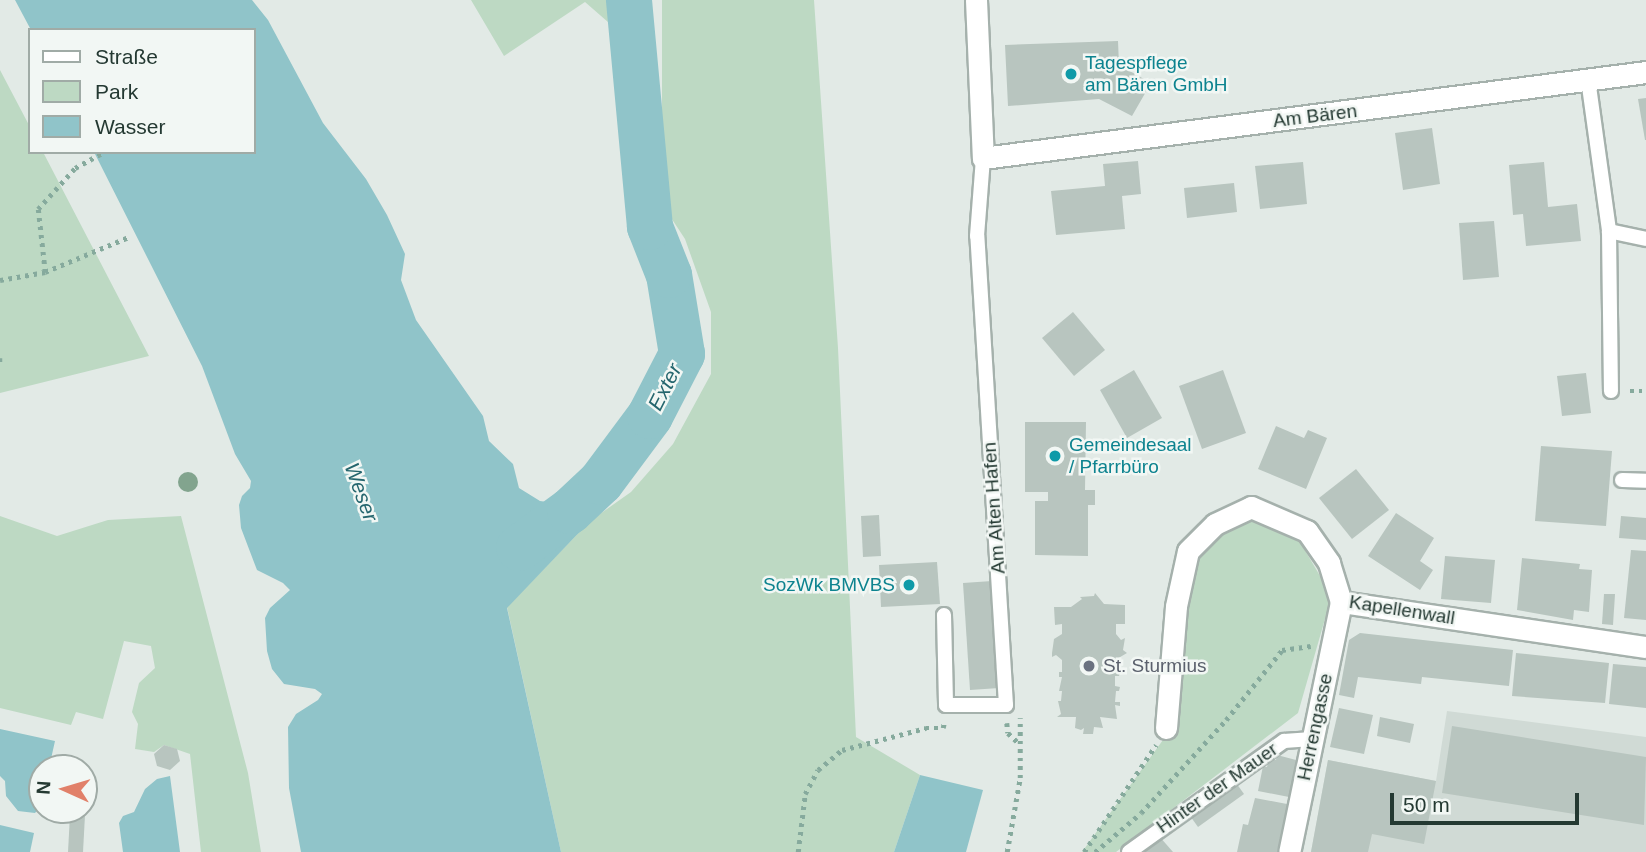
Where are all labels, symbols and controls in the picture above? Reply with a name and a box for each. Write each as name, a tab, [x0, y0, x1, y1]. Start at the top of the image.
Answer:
legend	[28, 28, 256, 154]
text: Straße	[95, 45, 158, 68]
place label: Tagespflege am Bären GmbH	[1085, 52, 1228, 96]
marker: Tagespflege am Bären GmbH	[1063, 66, 1079, 82]
text: Park	[95, 80, 138, 103]
street label: Am Bären	[1272, 100, 1358, 132]
text: Wasser	[95, 115, 165, 138]
water label: Exter	[643, 359, 687, 415]
place label: Gemeindesaal / Pfarrbüro	[1069, 434, 1192, 478]
street label: Am Alten Hafen	[978, 441, 1010, 575]
marker: Gemeindesaal / Pfarrbüro	[1047, 448, 1063, 464]
water label: Weser	[339, 459, 383, 525]
place label: SozWk BMVBS	[763, 574, 895, 596]
marker: SozWk BMVBS	[901, 577, 917, 593]
street label: Kapellenwall	[1348, 590, 1456, 630]
place label: St. Sturmius	[1103, 655, 1206, 677]
marker: St. Sturmius	[1081, 658, 1097, 674]
street label: Herrengasse	[1293, 671, 1337, 783]
street label: Hinter der Mauer	[1152, 738, 1282, 838]
north arrow	[28, 754, 98, 824]
scale bar	[1394, 778, 1583, 822]
text: N	[33, 780, 55, 795]
text: 50 m	[1403, 793, 1450, 816]

